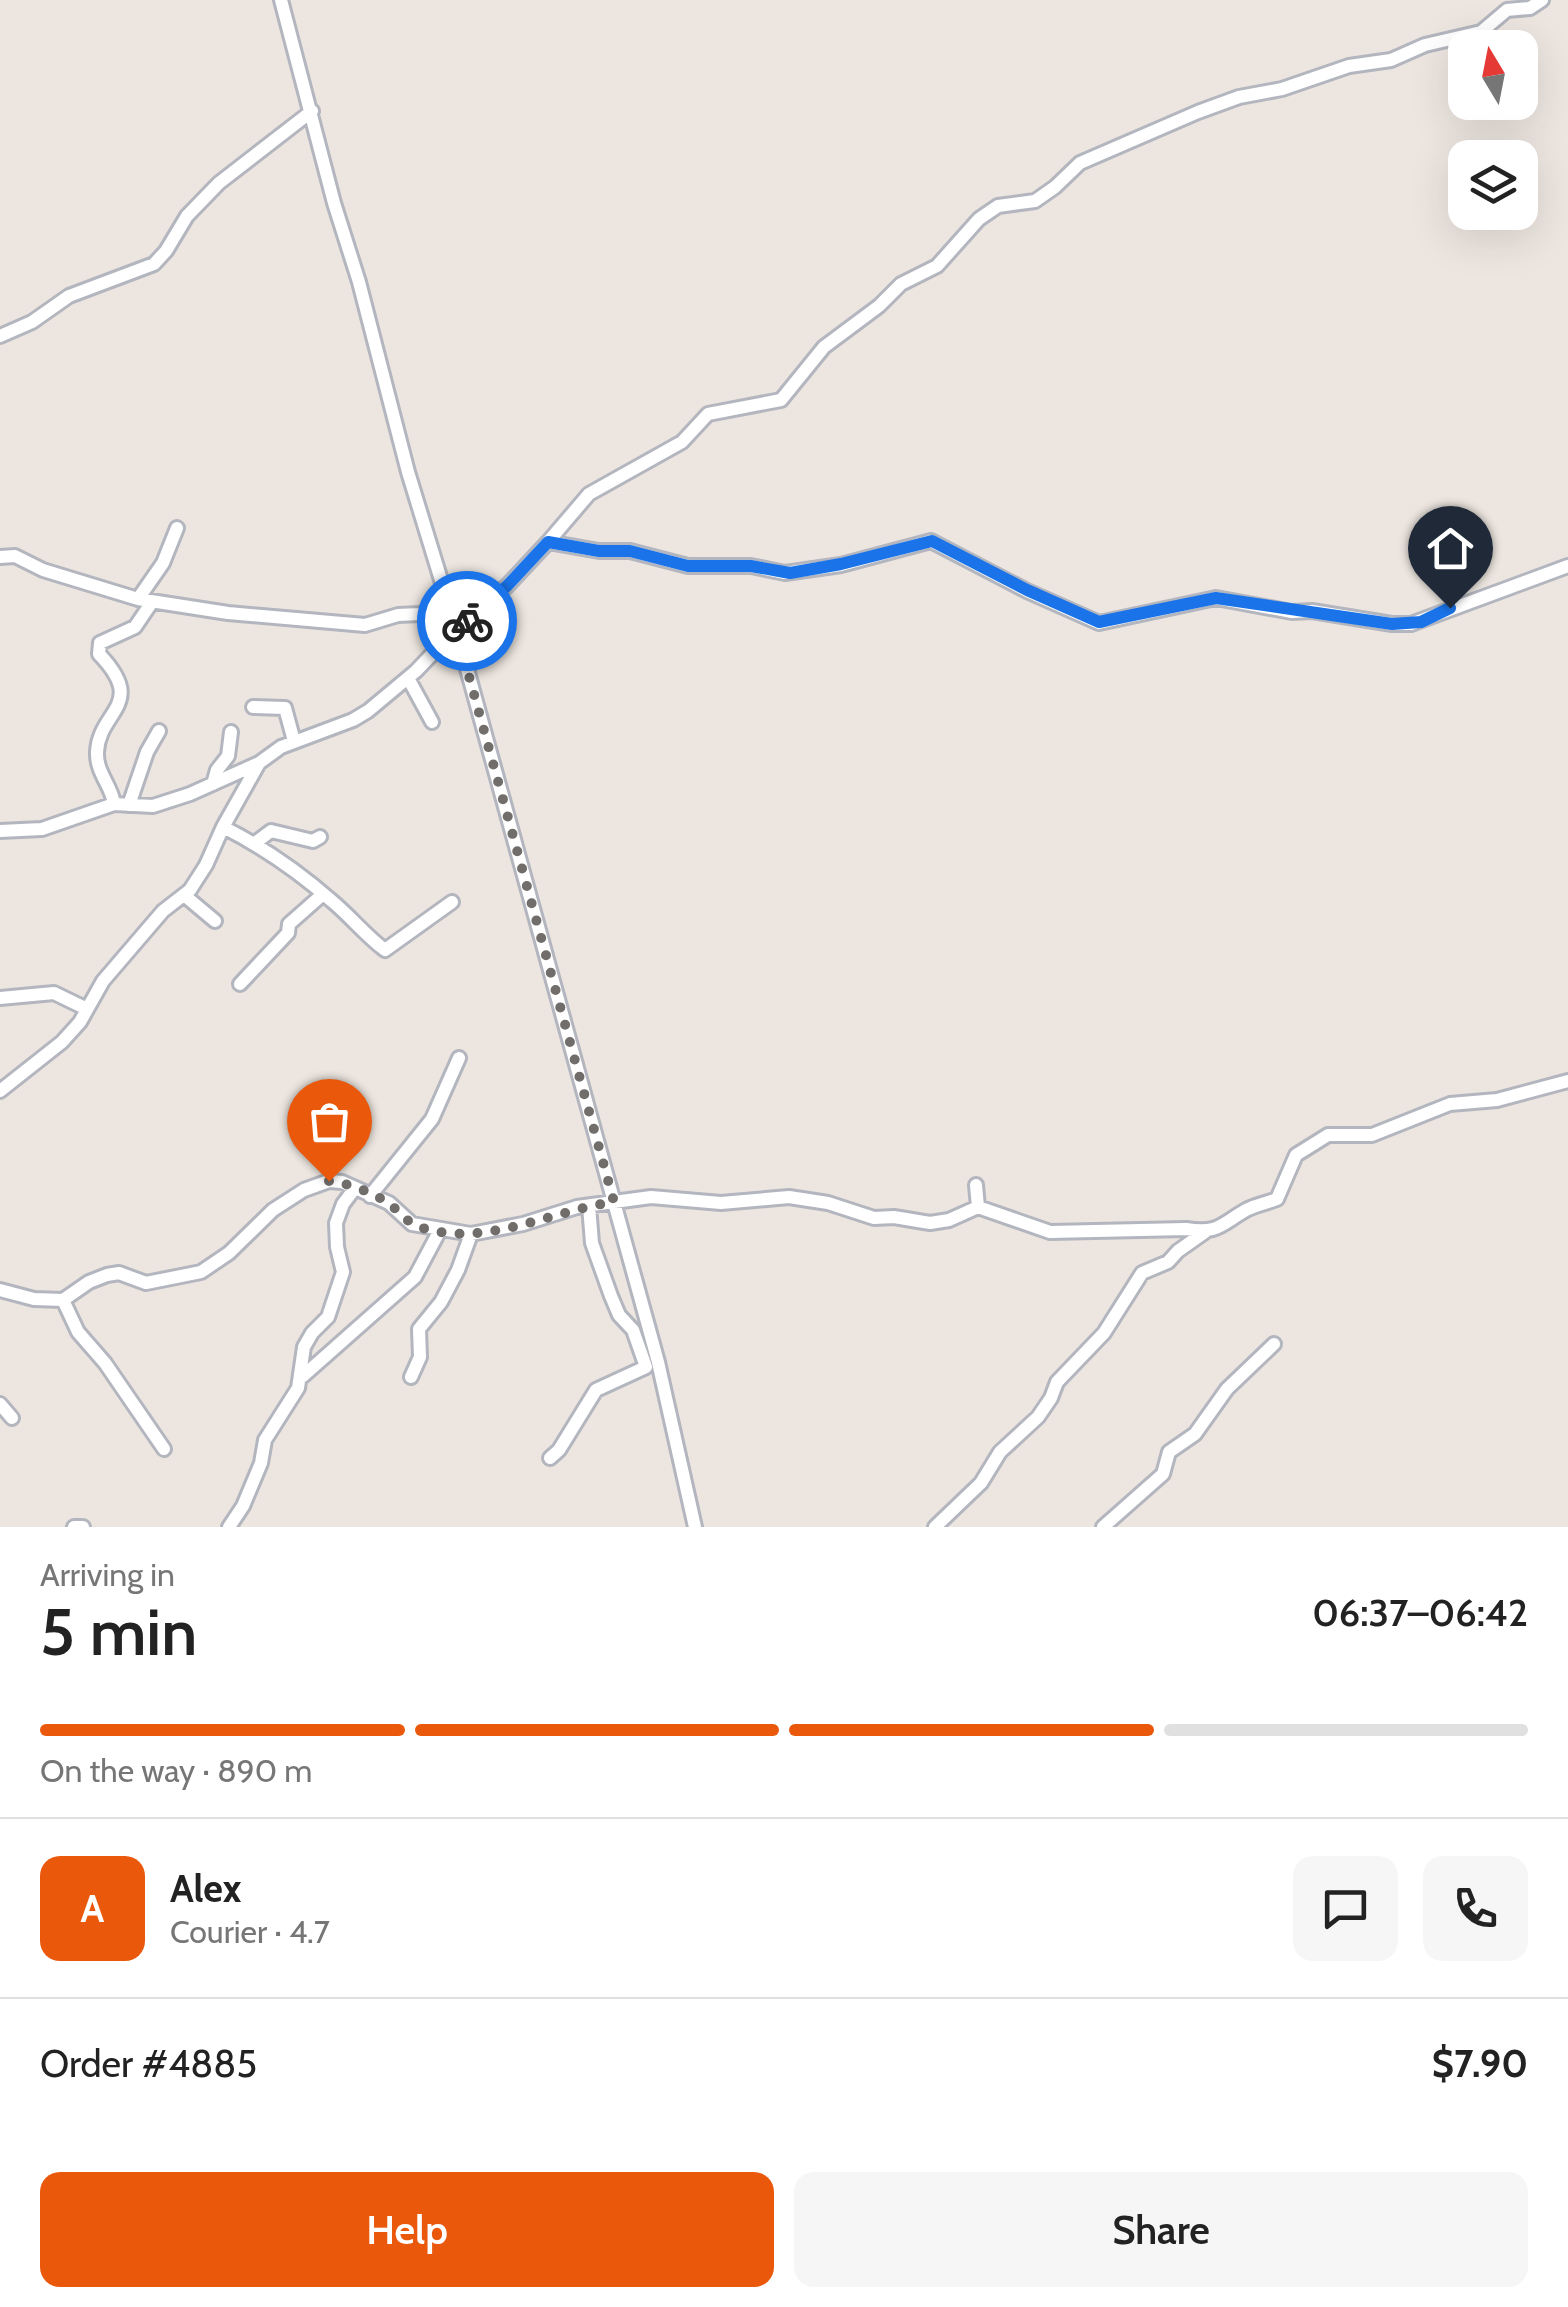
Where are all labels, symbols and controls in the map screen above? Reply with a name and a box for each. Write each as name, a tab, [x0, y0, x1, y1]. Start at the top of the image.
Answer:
north arrow	[1448, 30, 1538, 120]
map controls	[1448, 30, 1538, 230]
button: layers	[1448, 140, 1538, 230]
pin	[1408, 506, 1493, 609]
icon: home	[1423, 521, 1478, 576]
courier	[417, 571, 517, 671]
icon: bike	[440, 594, 495, 649]
pin	[287, 1079, 372, 1182]
icon: bag	[302, 1094, 357, 1149]
text: Arriving in	[40, 1555, 175, 1594]
text: 06:37–06:42	[1312, 1589, 1528, 1636]
text: 5 min	[40, 1592, 197, 1671]
text: On the way · 890 m	[40, 1751, 312, 1790]
button: chat	[1293, 1856, 1398, 1961]
button: phone	[1423, 1856, 1528, 1961]
text: Alex	[170, 1865, 241, 1912]
text: A	[81, 1885, 104, 1932]
text: Courier · 4.7	[170, 1912, 330, 1951]
text: Order #4885	[40, 2040, 257, 2087]
text: $7.90	[1432, 2040, 1528, 2087]
button: Help	[40, 2172, 774, 2287]
button: Share	[794, 2172, 1528, 2287]

